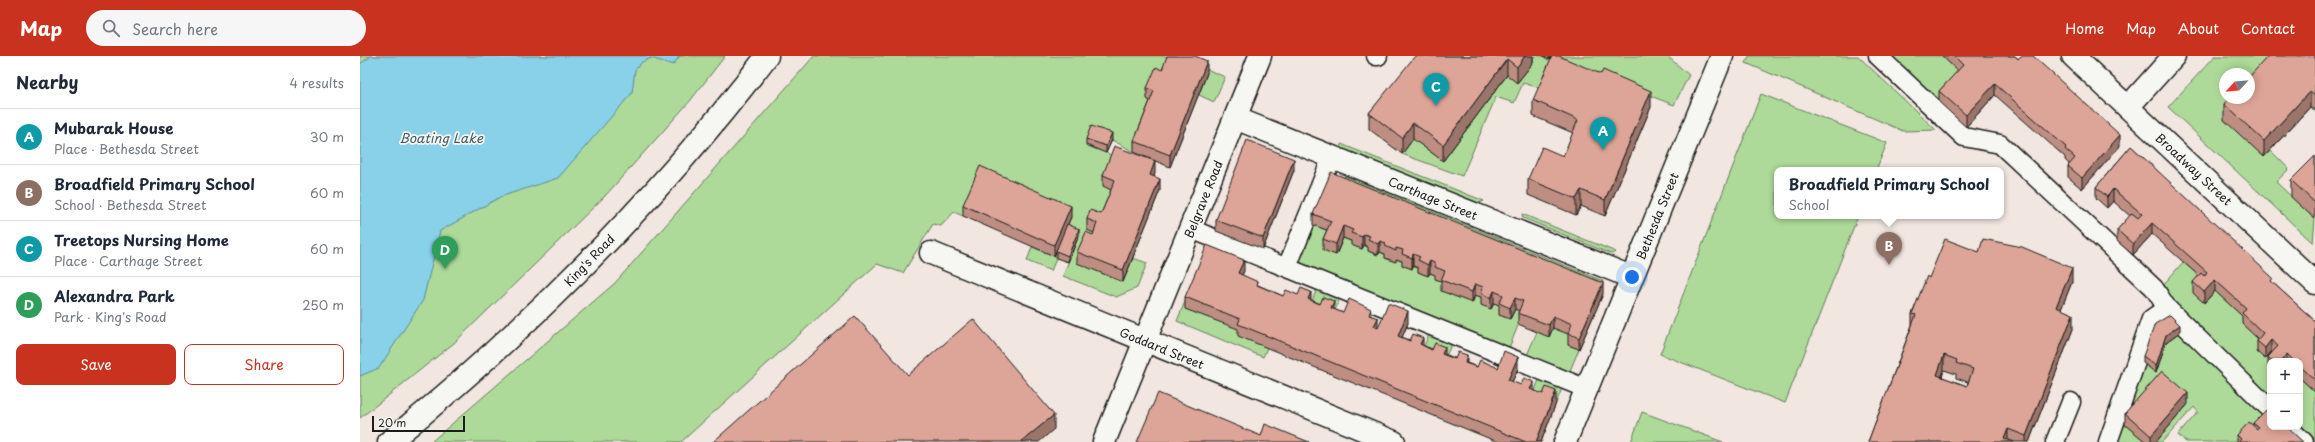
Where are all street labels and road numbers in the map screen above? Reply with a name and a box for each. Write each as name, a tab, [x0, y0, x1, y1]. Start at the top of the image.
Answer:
street label: Broadway Street	[2152, 129, 2236, 209]
street label: Belgrave Road	[1179, 158, 1227, 240]
street label: Bethesda Street	[1631, 170, 1683, 262]
street label: Carthage Street	[1386, 172, 1480, 224]
street label: King's Road	[560, 230, 618, 290]
street label: Goddard Street	[1117, 323, 1207, 373]

